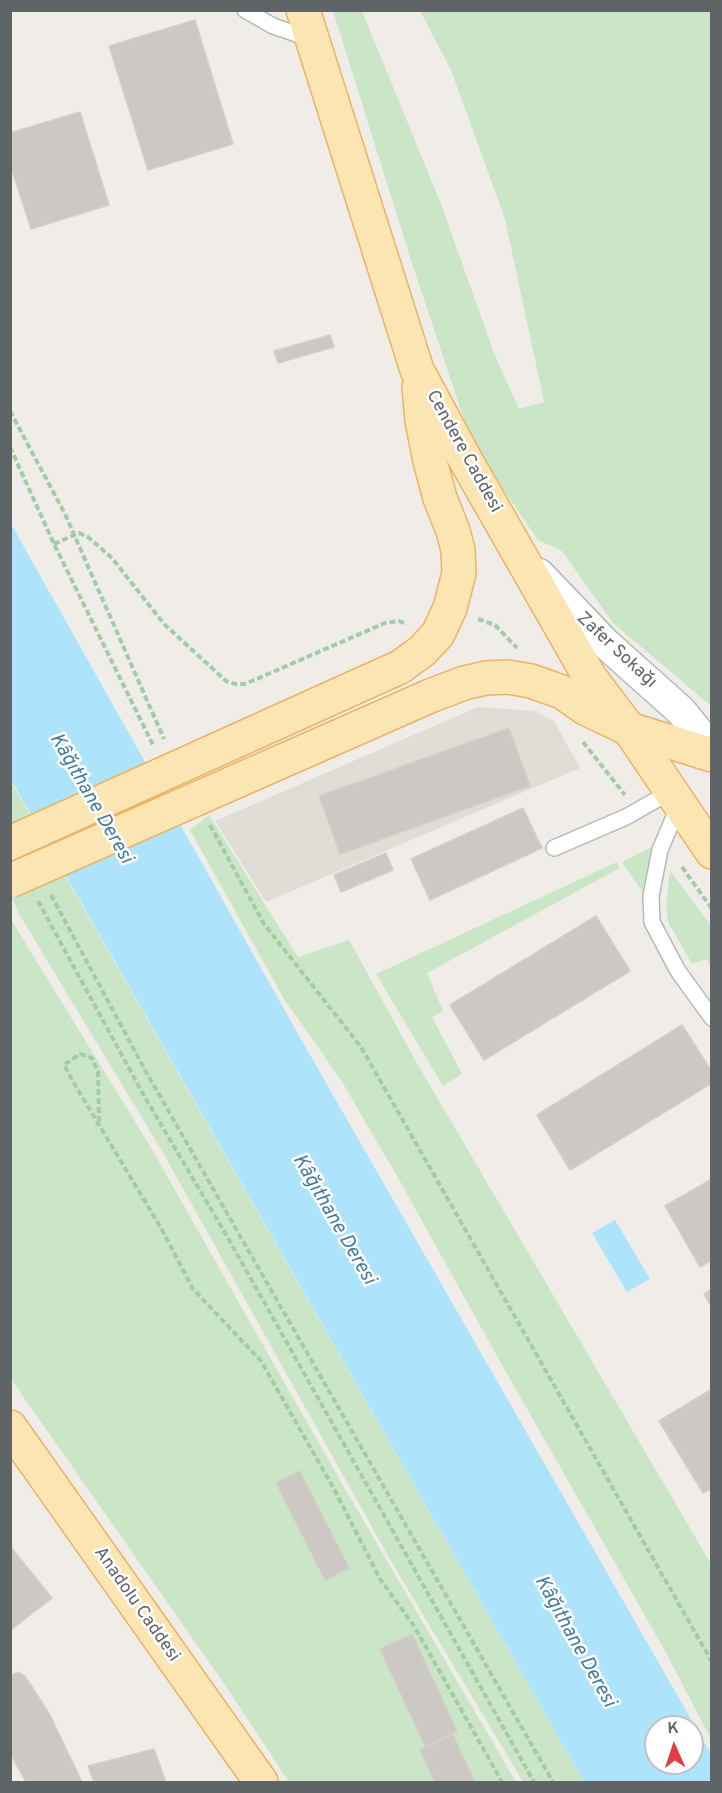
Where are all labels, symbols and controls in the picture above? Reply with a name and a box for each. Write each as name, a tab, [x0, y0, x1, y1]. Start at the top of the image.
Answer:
street label: Cendere Caddesi	[420, 387, 506, 517]
street label: Zafer Sokağı	[571, 608, 661, 694]
water label: Kâğıthane Deresi	[43, 730, 137, 868]
water label: Kâğıthane Deresi	[286, 1151, 380, 1289]
street label: Anadolu Caddesi	[88, 1543, 184, 1667]
water label: Kâğıthane Deresi	[528, 1572, 620, 1712]
north arrow	[644, 1715, 704, 1775]
text: K	[667, 1719, 679, 1739]

